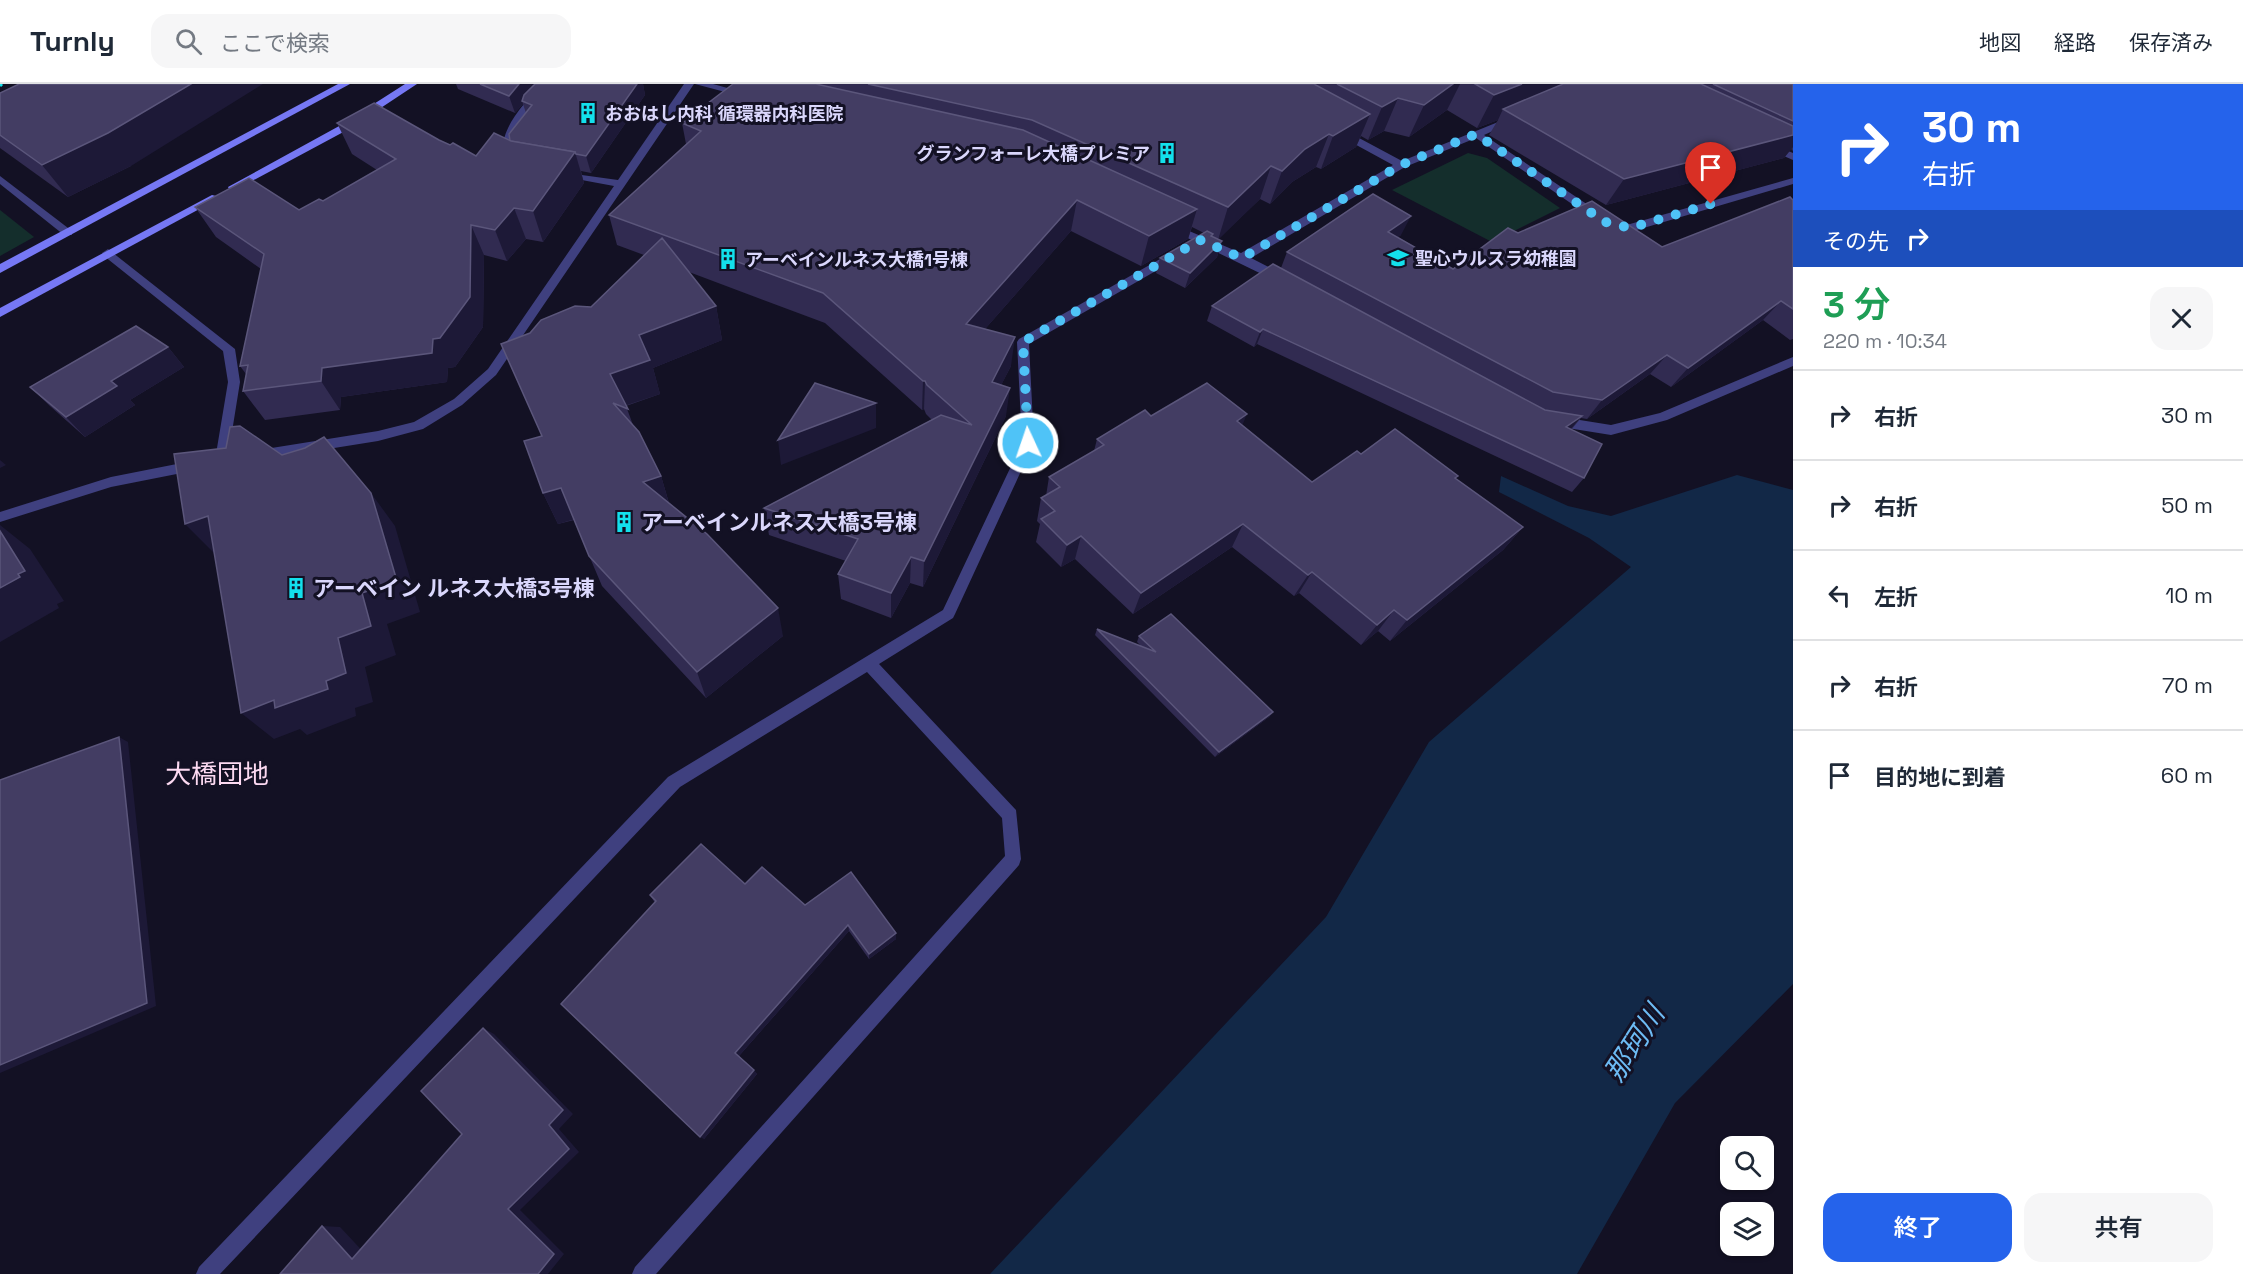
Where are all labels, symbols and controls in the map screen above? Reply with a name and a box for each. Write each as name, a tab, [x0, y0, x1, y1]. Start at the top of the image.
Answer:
search box	[151, 14, 571, 68]
text: Turnly	[30, 23, 115, 59]
icon: search	[172, 25, 205, 58]
text: ここで検索	[220, 29, 330, 57]
text: 地図	[1979, 29, 2021, 56]
text: 経路	[2054, 29, 2096, 56]
text: 保存済み	[2129, 29, 2213, 56]
building icon: おおはし内科 循環器内科医院	[576, 101, 600, 125]
text: 30 m	[1922, 101, 2021, 154]
place label: おおはし内科 循環器内科医院	[605, 102, 844, 125]
icon: right	[1823, 108, 1901, 186]
building icon: グランフォーレ大橋プレミア	[1155, 141, 1179, 165]
place label: グランフォーレ大橋プレミア	[917, 142, 1150, 165]
pin	[1685, 142, 1736, 204]
icon: arrive	[1694, 151, 1727, 184]
text: 右折	[1922, 157, 1976, 192]
icon: right	[1901, 222, 1934, 255]
text: その先	[1823, 227, 1889, 255]
school or university icon: 聖心ウルスラ幼稚園	[1386, 246, 1410, 270]
building icon: アーベインルネス大橋1号棟	[716, 247, 740, 271]
place label: 聖心ウルスラ幼稚園	[1415, 247, 1577, 270]
place label: アーベインルネス大橋1号棟	[745, 248, 968, 271]
text: 3 分	[1823, 282, 1890, 328]
button: close	[2150, 287, 2213, 350]
text: 220 m · 10:34	[1823, 328, 1947, 354]
icon: right	[1823, 399, 1856, 432]
text: 30 m	[2161, 401, 2213, 429]
text: 右折	[1874, 403, 1918, 431]
position arrow	[996, 411, 1060, 475]
icon: right	[1823, 489, 1856, 522]
text: 50 m	[2161, 491, 2213, 519]
text: 右折	[1874, 493, 1918, 521]
place label: アーベインルネス大橋3号棟	[641, 508, 917, 536]
building icon: アーベインルネス大橋3号棟	[612, 510, 636, 534]
place label: アーベイン ルネス大橋3号棟	[313, 574, 595, 602]
building icon: アーベイン ルネス大橋3号棟	[284, 576, 308, 600]
icon: left	[1823, 579, 1856, 612]
text: 10 m	[2165, 581, 2213, 609]
text: 左折	[1874, 583, 1918, 611]
icon: right	[1823, 669, 1856, 702]
text: 70 m	[2162, 671, 2213, 699]
text: 右折	[1874, 673, 1918, 701]
district label: 大橋団地	[165, 757, 269, 791]
icon: arrive	[1823, 759, 1856, 792]
text: 60 m	[2161, 761, 2213, 789]
text: 目的地に到着	[1874, 763, 2006, 791]
water label: 那珂川	[1596, 995, 1674, 1088]
map controls	[1720, 1136, 1774, 1256]
button: search	[1720, 1136, 1774, 1190]
button: 終了	[1823, 1193, 2012, 1262]
button: 共有	[2024, 1193, 2213, 1262]
button: layers	[1720, 1202, 1774, 1256]

